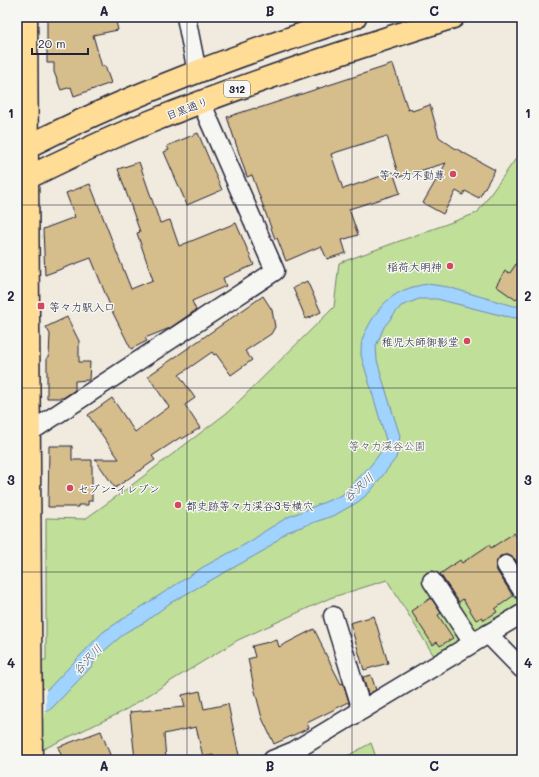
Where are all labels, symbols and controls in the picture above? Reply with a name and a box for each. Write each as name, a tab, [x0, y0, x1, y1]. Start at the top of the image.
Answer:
text: A	[99, 2, 109, 19]
text: B	[266, 2, 275, 19]
text: C	[429, 2, 439, 19]
scale bar	[32, 30, 88, 56]
text: 20 m	[38, 35, 66, 51]
road number: 312	[224, 81, 250, 97]
street label: 目黒通り	[164, 93, 210, 123]
text: 1	[8, 104, 14, 121]
text: 1	[525, 104, 531, 121]
place label: 等々力不動尊	[379, 167, 445, 182]
marker: 等々力不動尊	[448, 169, 458, 179]
place label: 稲荷大明神	[387, 259, 442, 274]
marker: 稲荷大明神	[445, 261, 455, 271]
text: 2	[7, 287, 15, 304]
text: 2	[524, 287, 532, 304]
place label: 等々力駅入口	[49, 299, 115, 314]
marker: 等々力駅入口	[36, 301, 46, 311]
place label: 稚児大師御影堂	[382, 334, 459, 349]
marker: 稚児大師御影堂	[462, 336, 472, 346]
park label: 等々力渓谷公園	[349, 438, 426, 453]
water label: 谷沢川	[339, 469, 377, 505]
text: 3	[7, 471, 15, 488]
text: 3	[524, 471, 532, 488]
place label: セブン-イレブン	[78, 481, 160, 496]
marker: セブン-イレブン	[65, 483, 75, 493]
place label: 都史跡等々力渓谷3号横穴	[186, 498, 313, 513]
marker: 都史跡等々力渓谷3号横穴	[173, 500, 183, 510]
water label: 谷沢川	[69, 640, 105, 678]
text: 4	[7, 654, 15, 671]
text: 4	[524, 654, 532, 671]
text: A	[99, 757, 109, 774]
text: B	[266, 757, 275, 774]
text: C	[429, 757, 439, 774]

